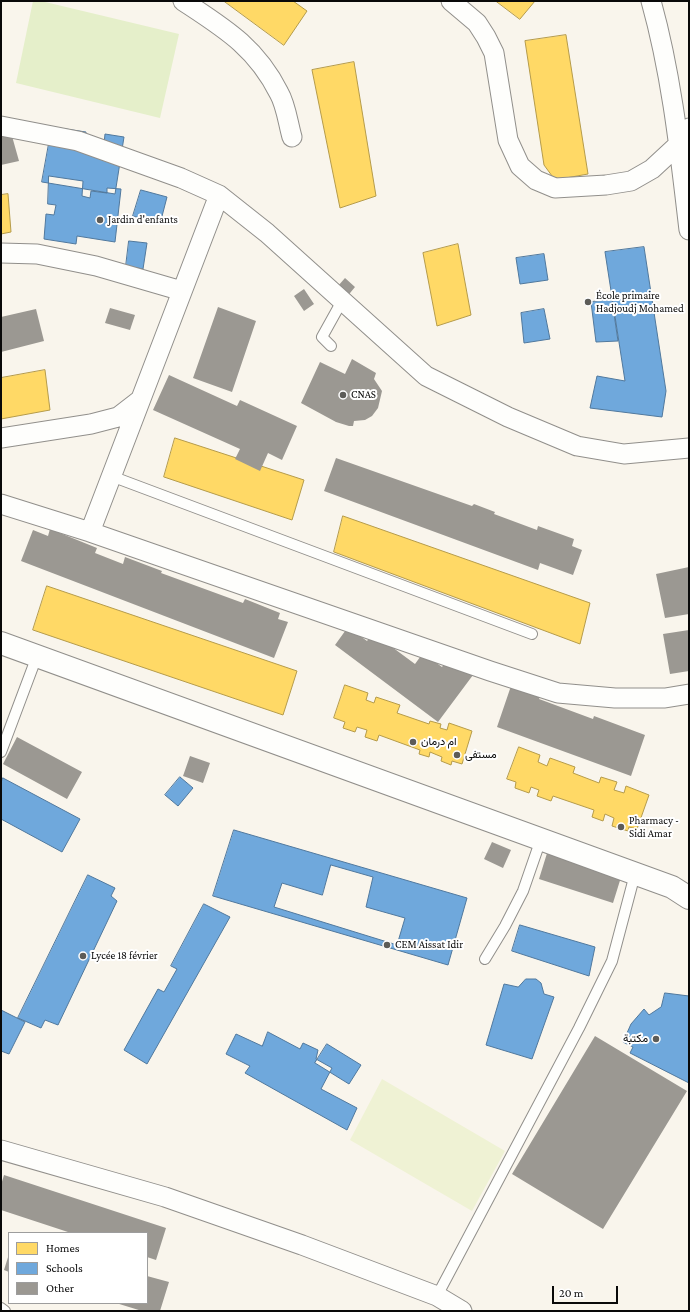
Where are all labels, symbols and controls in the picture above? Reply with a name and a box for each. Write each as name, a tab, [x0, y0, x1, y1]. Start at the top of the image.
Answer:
place label: Jardin d'enfants	[108, 213, 178, 227]
marker: Jardin d'enfants	[95, 215, 105, 225]
place label: École primaire Hadjoudj Mohamed	[596, 289, 684, 315]
marker: École primaire Hadjoudj Mohamed	[583, 297, 593, 307]
place label: CNAS	[351, 388, 376, 402]
marker: CNAS	[338, 390, 348, 400]
place label: ام درمان	[421, 735, 457, 749]
marker: ام درمان	[408, 737, 418, 747]
place label: مستفى	[465, 748, 497, 762]
marker: مستفى	[452, 750, 462, 760]
place label: Pharmacy - Sidi Amar	[629, 814, 679, 840]
marker: Pharmacy - Sidi Amar	[616, 822, 626, 832]
place label: CEM Aissat Idir	[395, 938, 463, 952]
marker: CEM Aissat Idir	[382, 940, 392, 950]
place label: Lycée 18 février	[91, 949, 158, 963]
marker: Lycée 18 février	[78, 951, 88, 961]
place label: مكتبة	[623, 1032, 648, 1046]
marker: مكتبة	[651, 1034, 661, 1044]
legend	[8, 1232, 148, 1304]
text: Homes	[46, 1241, 79, 1255]
text: Schools	[46, 1261, 83, 1275]
scale bar	[554, 1278, 620, 1304]
text: Other	[46, 1281, 74, 1295]
text: 20 m	[559, 1286, 583, 1300]

